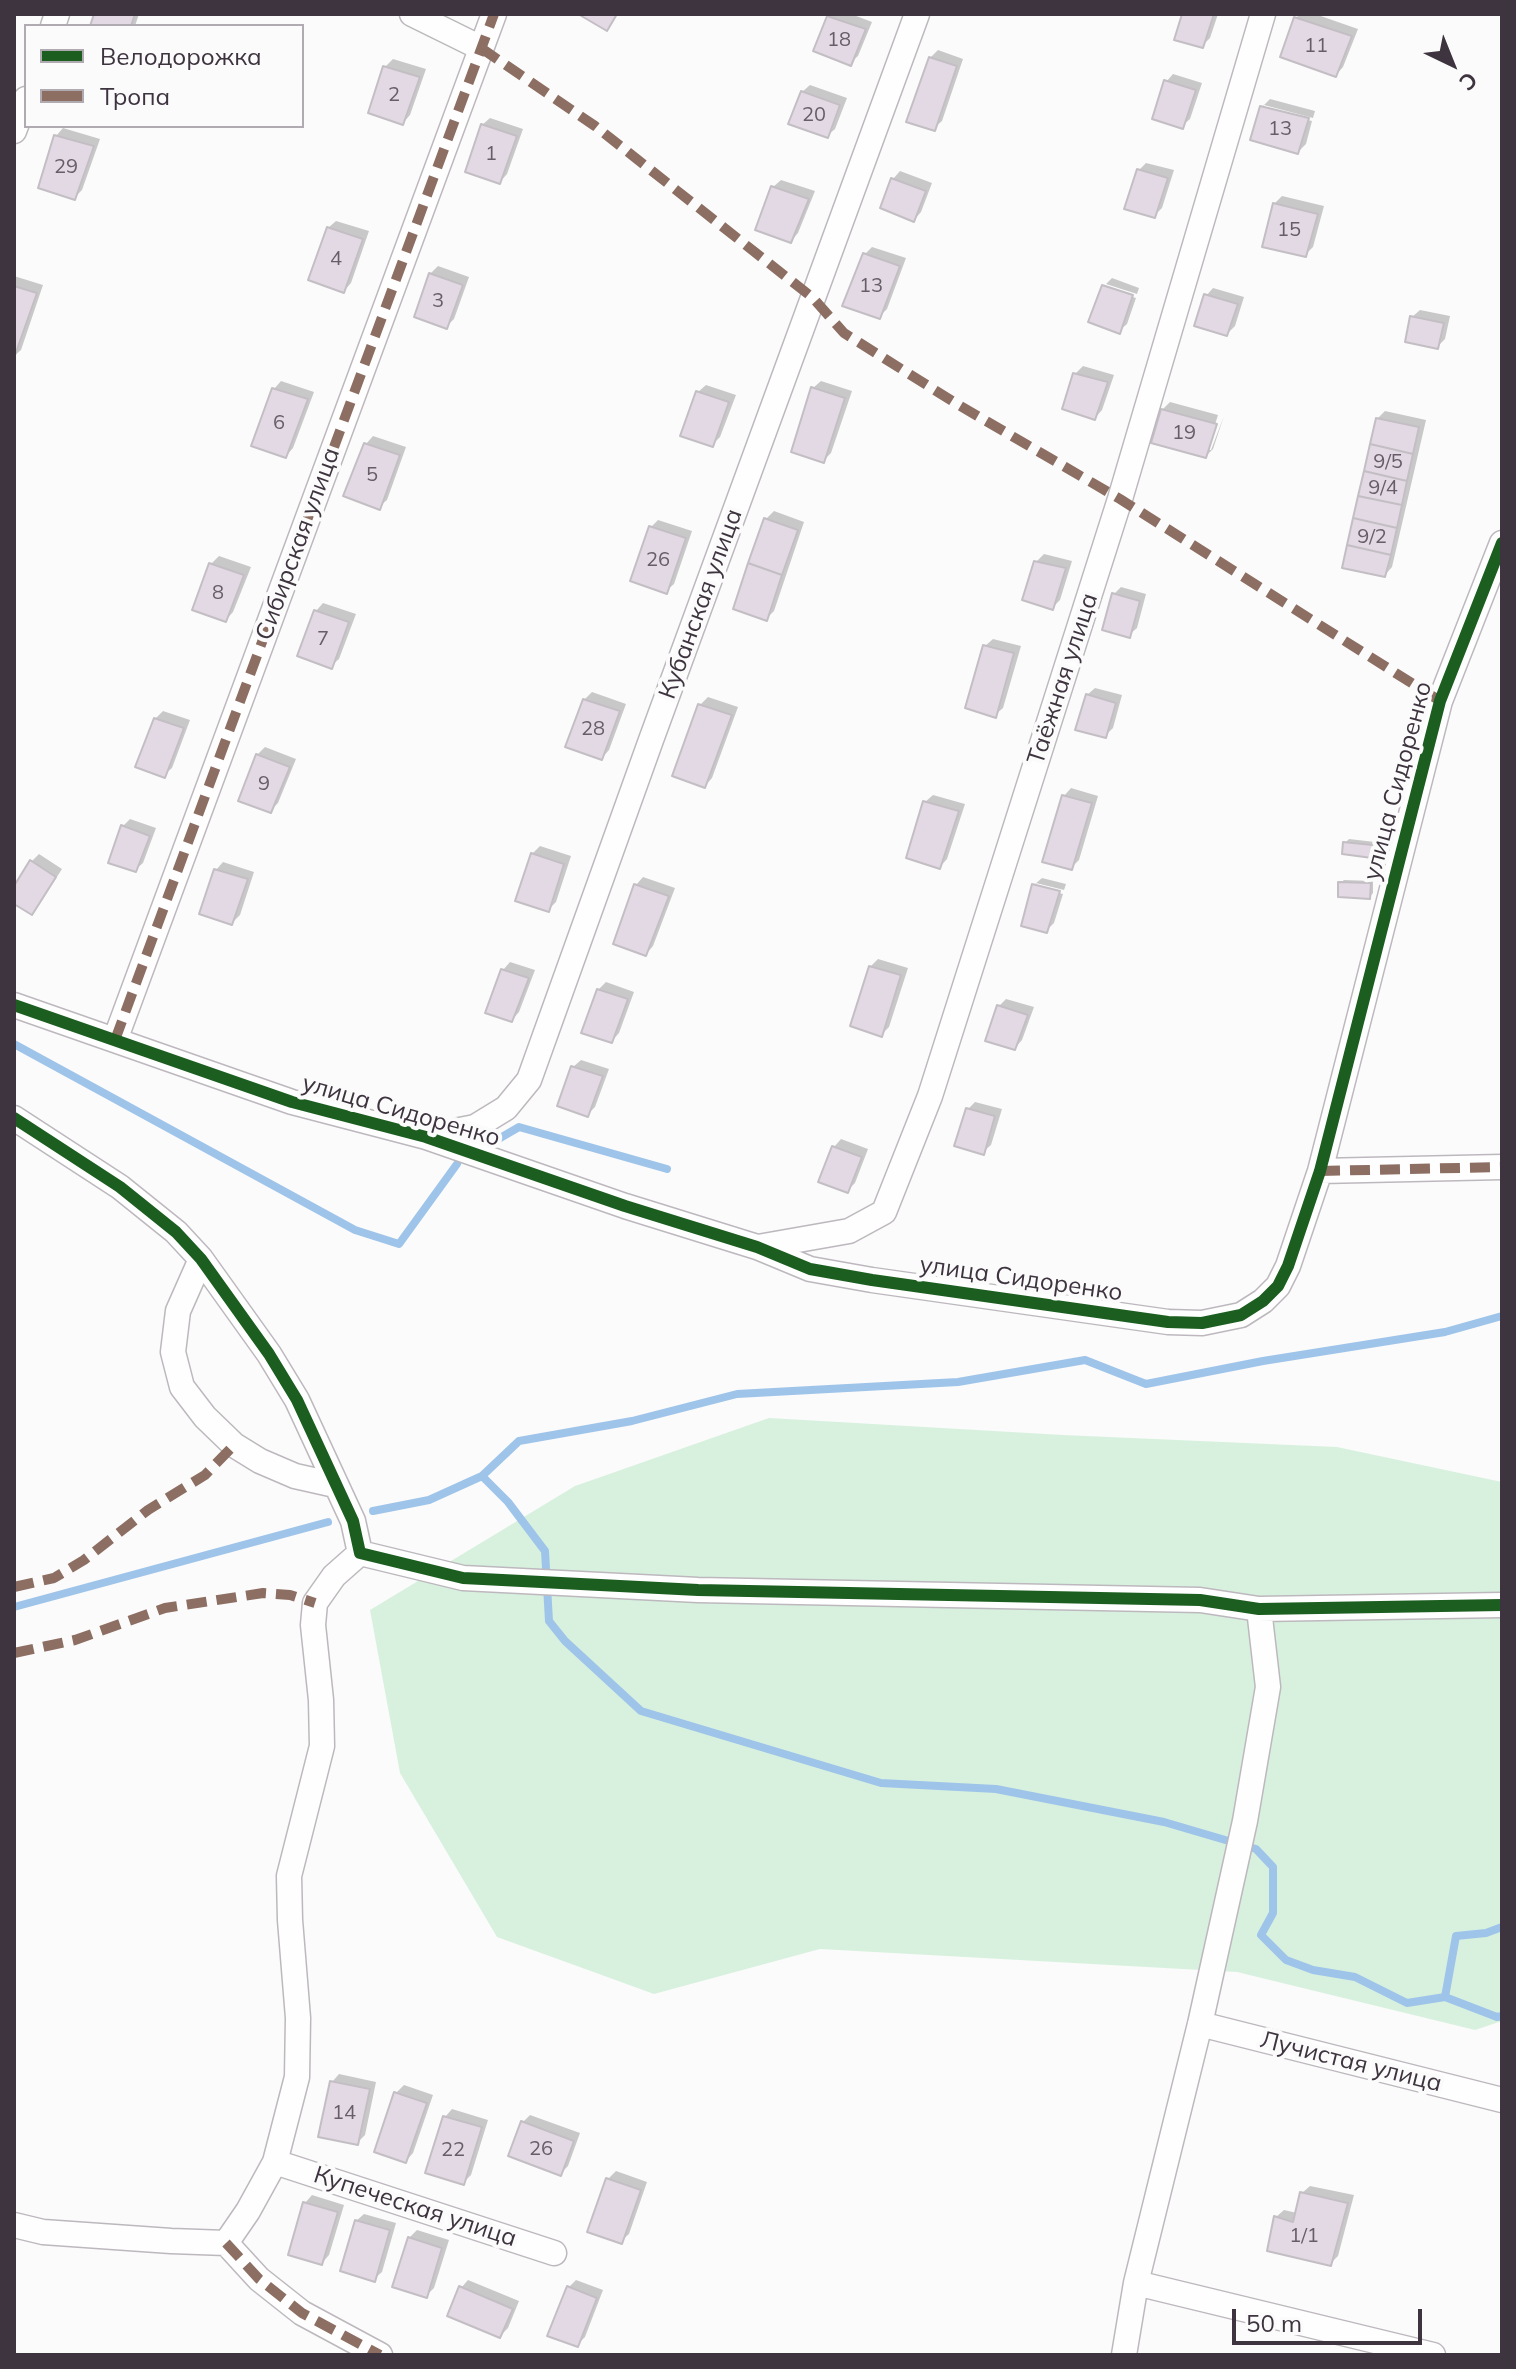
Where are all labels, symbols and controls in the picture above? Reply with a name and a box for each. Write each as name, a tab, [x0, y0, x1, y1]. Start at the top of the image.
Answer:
legend	[24, 24, 304, 128]
north arrow	[1412, 24, 1492, 104]
house number: 18	[827, 28, 851, 52]
house number: 11	[1304, 34, 1328, 58]
text: Велодорожка	[100, 41, 262, 71]
text: С	[1453, 66, 1483, 97]
text: Тропа	[100, 81, 170, 111]
house number: 2	[388, 83, 400, 107]
house number: 20	[802, 103, 826, 127]
house number: 13	[1268, 117, 1292, 141]
house number: 1	[485, 142, 497, 166]
house number: 29	[54, 155, 78, 179]
house number: 15	[1277, 218, 1301, 242]
house number: 4	[330, 247, 342, 271]
house number: 13	[859, 274, 883, 298]
house number: 3	[432, 289, 444, 313]
house number: 6	[273, 411, 285, 435]
house number: 19	[1172, 421, 1196, 445]
street label: Сибирская улица	[250, 444, 346, 644]
house number: 9/5	[1373, 450, 1403, 474]
house number: 5	[366, 463, 378, 487]
house number: 9/4	[1368, 476, 1398, 500]
street label: Кубанская улица	[653, 505, 749, 703]
house number: 9/2	[1357, 525, 1387, 549]
house number: 26	[646, 548, 670, 572]
house number: 8	[212, 581, 224, 605]
street label: Таёжная улица	[1022, 590, 1104, 768]
house number: 7	[317, 627, 329, 651]
street label: улица Сидоренко	[1358, 678, 1438, 884]
house number: 28	[581, 717, 605, 741]
house number: 9	[258, 772, 270, 796]
street label: улица Сидоренко	[299, 1069, 503, 1153]
street label: улица Сидоренко	[918, 1251, 1124, 1307]
street label: Лучистая улица	[1257, 2026, 1445, 2098]
house number: 14	[332, 2101, 356, 2125]
house number: 26	[529, 2137, 553, 2161]
house number: 22	[441, 2138, 465, 2162]
street label: Купеческая улица	[310, 2161, 520, 2253]
house number: 1/1	[1289, 2224, 1319, 2248]
scale bar	[1236, 2293, 1426, 2343]
text: 50 m	[1246, 2308, 1302, 2338]

